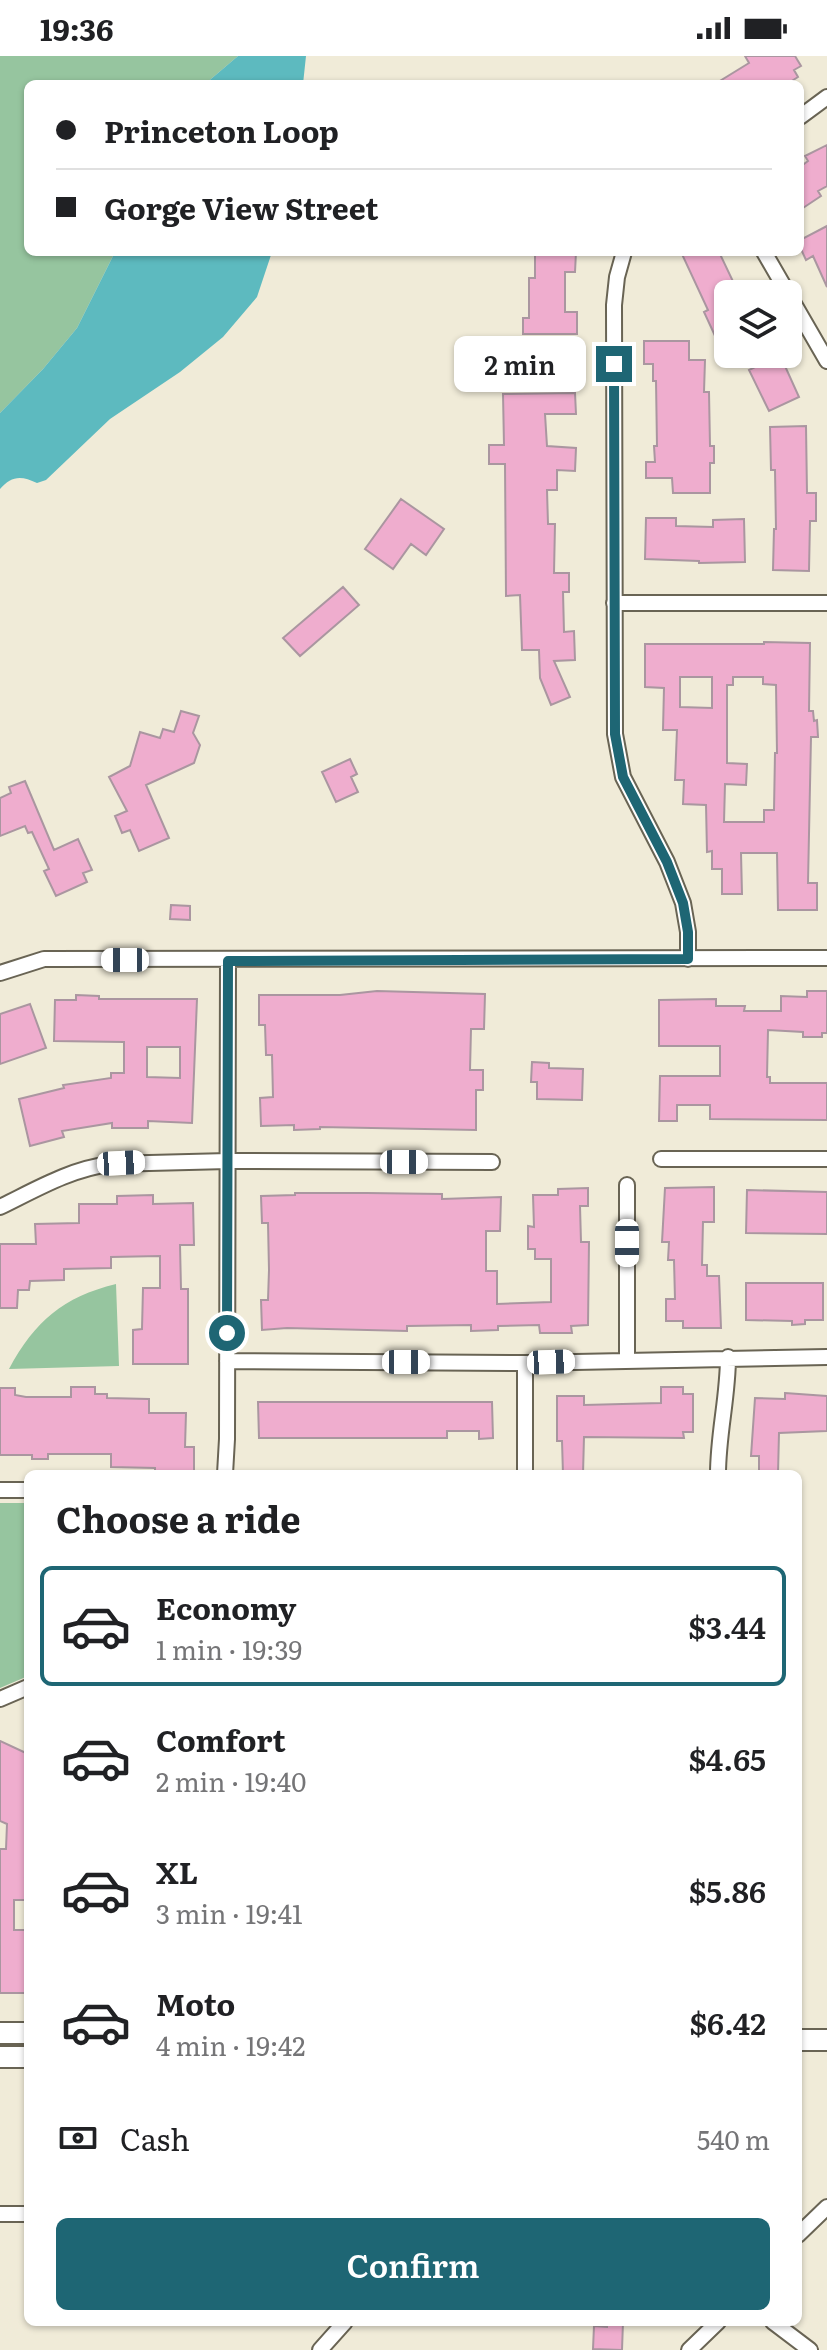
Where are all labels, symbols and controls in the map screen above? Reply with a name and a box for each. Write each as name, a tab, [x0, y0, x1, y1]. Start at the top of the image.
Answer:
text: 19:36	[40, 6, 114, 50]
text: Princeton Loop	[104, 108, 339, 152]
text: Gorge View Street	[104, 185, 378, 229]
map controls	[714, 280, 802, 368]
button: layers	[714, 280, 802, 368]
callout: 2 min	[454, 336, 586, 392]
text: 2 min	[484, 344, 556, 383]
route end	[596, 346, 632, 382]
car	[101, 948, 149, 972]
car	[96, 1150, 146, 1176]
car	[380, 1150, 428, 1174]
car	[615, 1219, 639, 1267]
route start	[209, 1315, 245, 1351]
car	[527, 1349, 575, 1375]
car	[382, 1350, 430, 1374]
text: Choose a ride	[56, 1491, 301, 1544]
text: Economy	[156, 1585, 296, 1629]
icon: car	[60, 1590, 132, 1662]
text: $3.44	[688, 1604, 766, 1648]
text: 1 min · 19:39	[156, 1629, 302, 1668]
text: Comfort	[156, 1717, 286, 1761]
icon: car	[60, 1722, 132, 1794]
text: $4.65	[688, 1736, 766, 1780]
text: 2 min · 19:40	[156, 1761, 306, 1800]
text: XL	[156, 1849, 198, 1893]
icon: car	[60, 1854, 132, 1926]
text: $5.86	[689, 1868, 766, 1912]
text: 3 min · 19:41	[156, 1893, 303, 1932]
text: Moto	[156, 1981, 235, 2025]
icon: car	[60, 1986, 132, 2058]
text: $6.42	[690, 2000, 766, 2044]
text: 4 min · 19:42	[156, 2025, 306, 2064]
icon: cash	[56, 2116, 100, 2160]
text: Cash	[120, 2116, 190, 2160]
text: 540 m	[697, 2119, 770, 2158]
button: Confirm	[56, 2218, 770, 2310]

